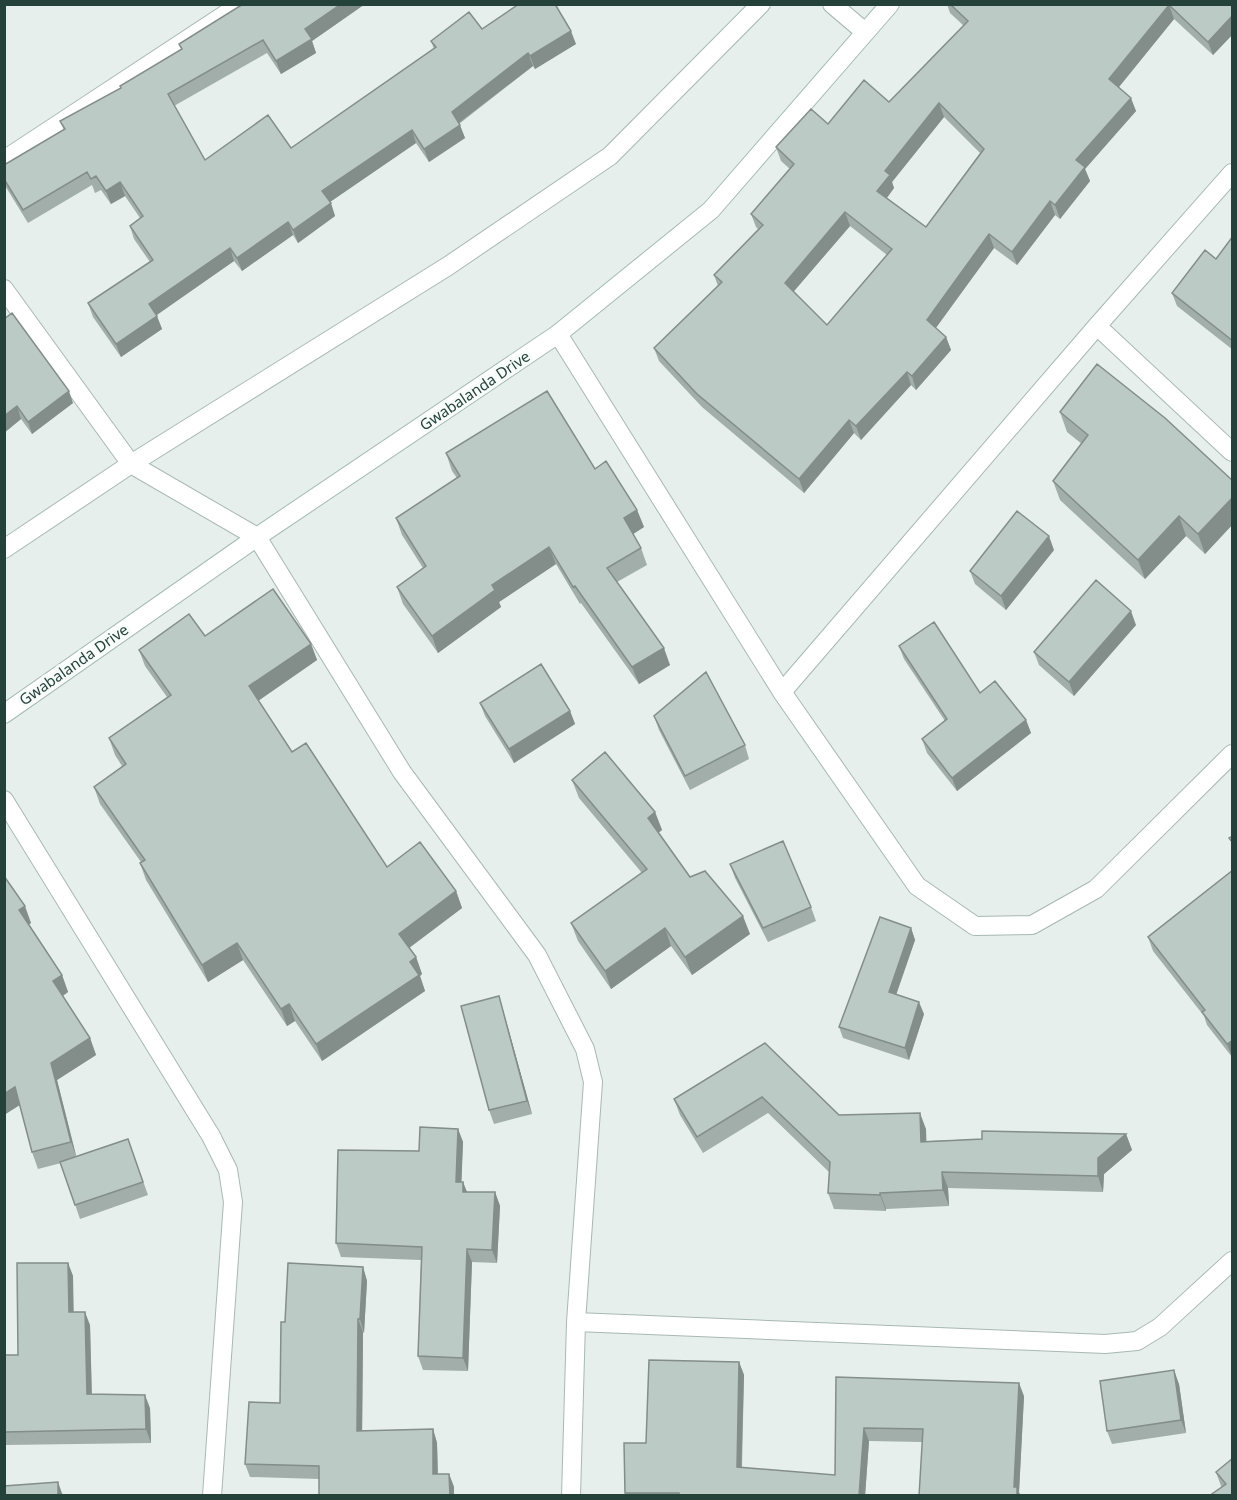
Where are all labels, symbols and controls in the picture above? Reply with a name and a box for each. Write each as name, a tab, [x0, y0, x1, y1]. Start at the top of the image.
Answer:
street label: Gwabalanda Drive	[415, 346, 533, 435]
street label: Gwabalanda Drive	[15, 619, 132, 709]

